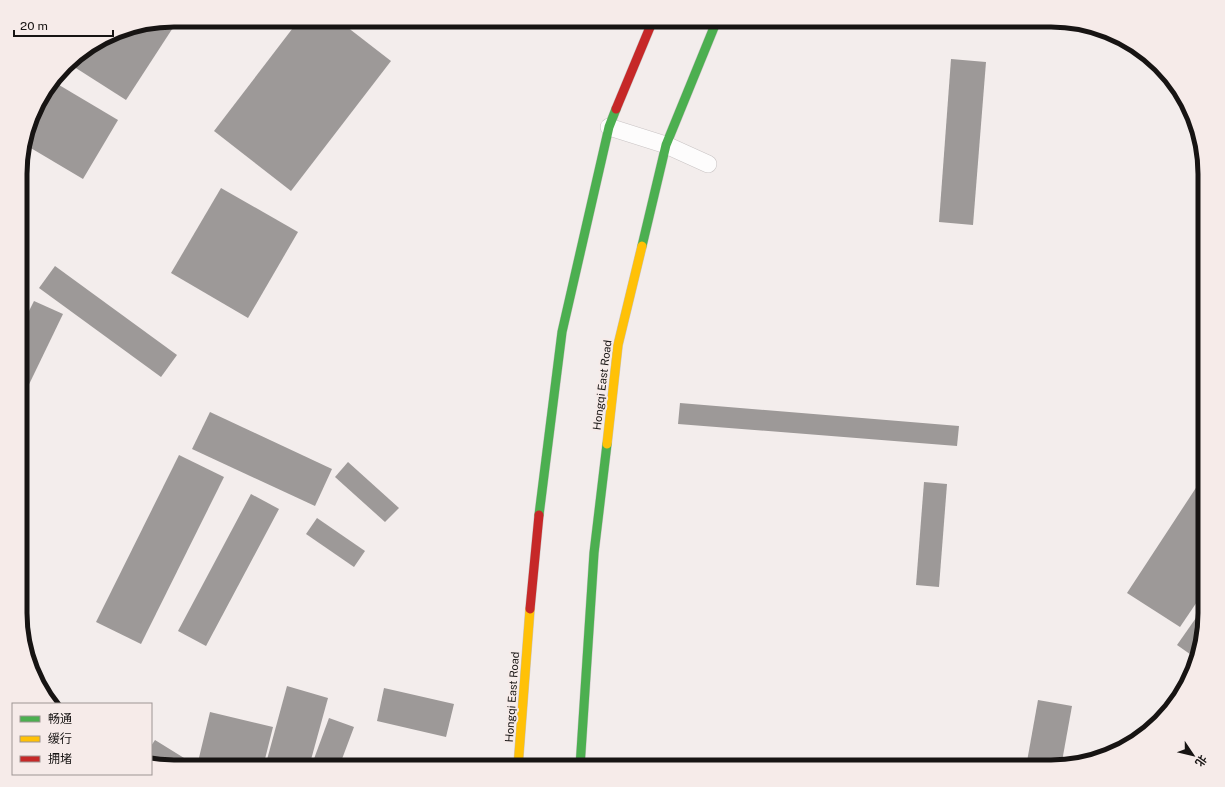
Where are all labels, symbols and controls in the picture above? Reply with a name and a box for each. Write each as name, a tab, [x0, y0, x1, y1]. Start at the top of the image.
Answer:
scale bar	[14, 12, 113, 38]
text: 20 m	[20, 19, 48, 33]
street label: Hongqi East Road	[591, 339, 613, 431]
street label: Hongqi East Road	[503, 651, 521, 743]
legend	[12, 703, 152, 775]
text: 畅通	[48, 712, 72, 726]
text: 缓行	[48, 732, 72, 746]
north arrow	[1173, 735, 1213, 775]
text: 拥堵	[48, 752, 72, 766]
text: 北	[1193, 753, 1209, 769]

